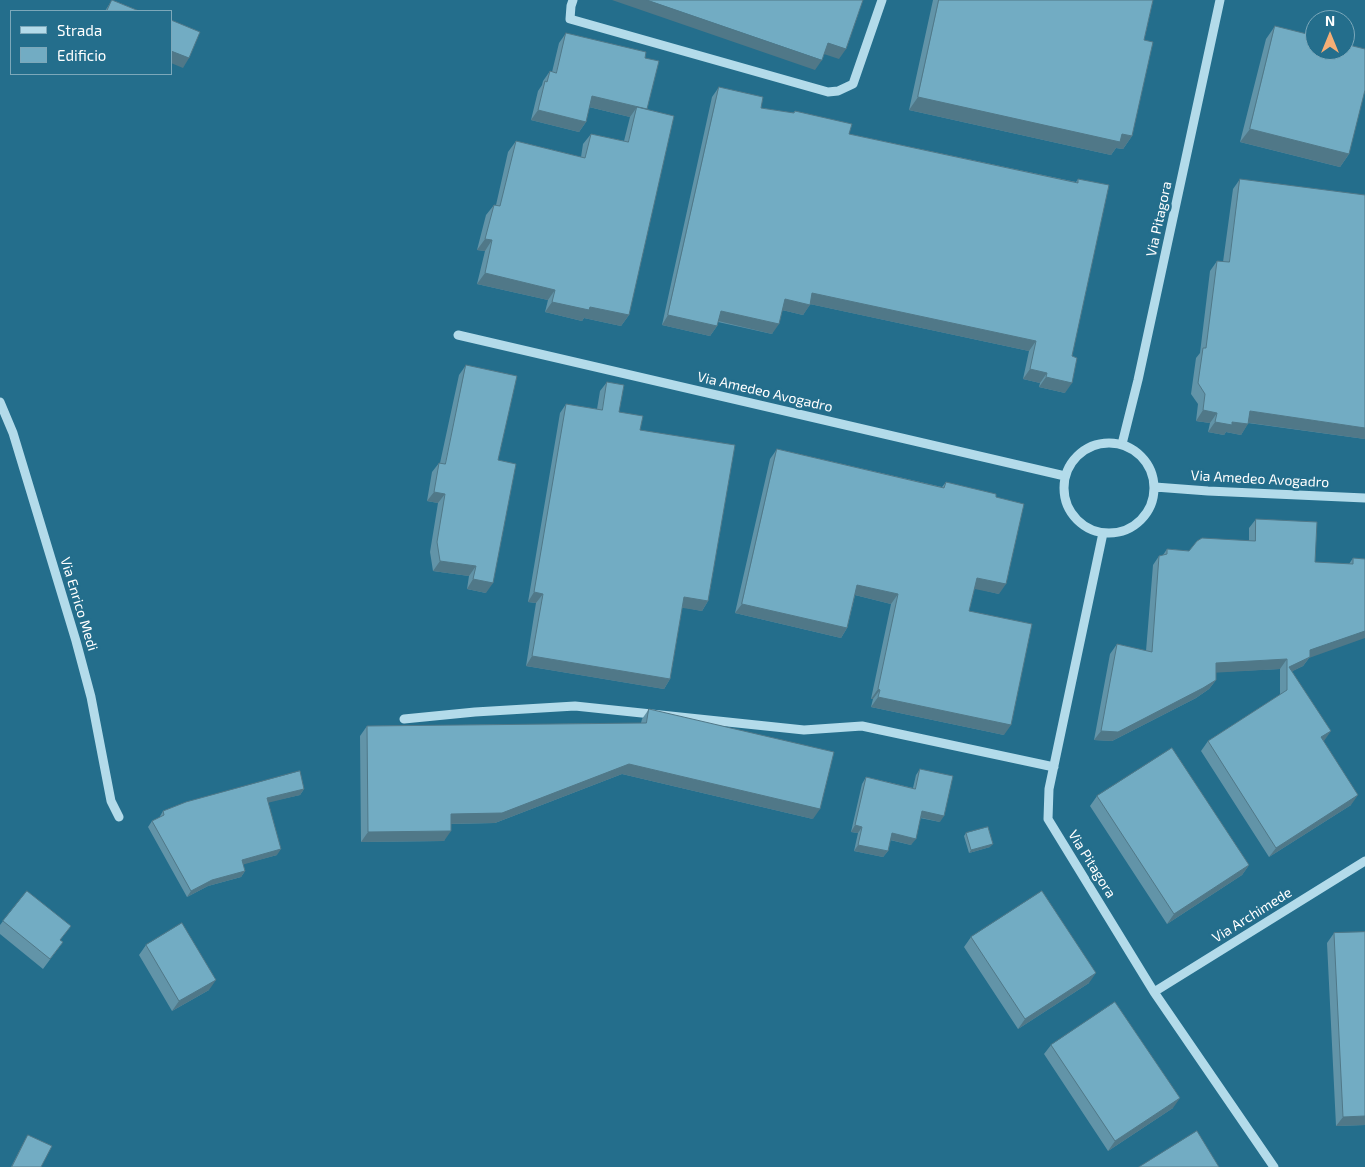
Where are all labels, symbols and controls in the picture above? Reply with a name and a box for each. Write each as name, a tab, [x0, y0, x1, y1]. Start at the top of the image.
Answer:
legend	[10, 10, 172, 75]
north arrow	[1305, 10, 1355, 60]
text: N	[1325, 12, 1335, 29]
text: Strada	[57, 21, 102, 39]
text: Edificio	[57, 46, 106, 64]
street label: Via Pitagora	[1143, 180, 1175, 258]
street label: Via Amedeo Avogadro	[696, 368, 834, 416]
street label: Via Amedeo Avogadro	[1190, 467, 1330, 491]
street label: Via Enrico Medi	[57, 555, 101, 653]
street label: Via Pitagora	[1065, 827, 1119, 901]
street label: Via Archimede	[1209, 884, 1295, 946]

